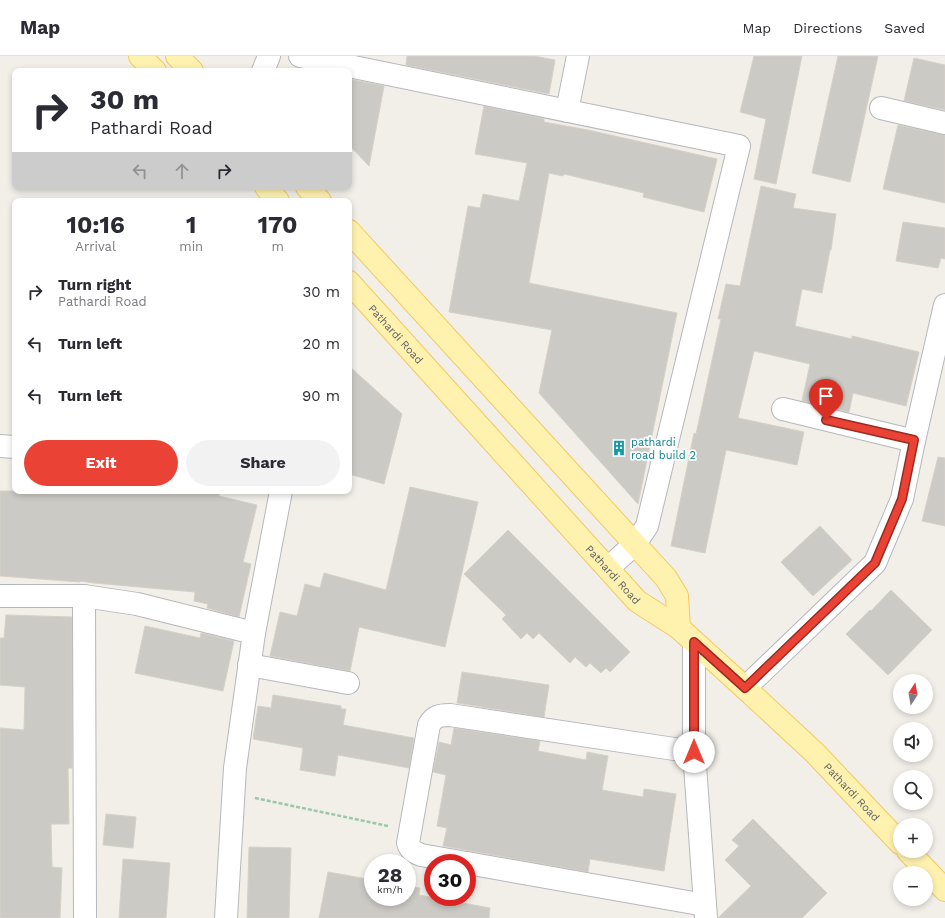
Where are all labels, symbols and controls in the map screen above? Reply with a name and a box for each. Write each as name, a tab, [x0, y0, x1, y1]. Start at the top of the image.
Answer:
text: Map	[20, 16, 60, 39]
text: Map	[743, 20, 771, 36]
text: Directions	[793, 20, 862, 36]
text: Saved	[884, 20, 925, 36]
text: 30 m	[90, 83, 159, 116]
icon: right	[24, 84, 76, 136]
text: Pathardi Road	[90, 117, 213, 138]
icon: left	[129, 160, 151, 182]
icon: ahead	[171, 160, 193, 182]
icon: right	[213, 160, 235, 182]
text: 10:16	[67, 211, 125, 239]
text: 1	[186, 211, 196, 239]
text: 170	[258, 211, 297, 239]
text: Arrival	[75, 239, 116, 254]
text: min	[179, 239, 203, 254]
text: m	[271, 239, 284, 254]
text: Turn right	[58, 276, 131, 294]
icon: right	[24, 281, 46, 303]
text: 30 m	[303, 283, 340, 301]
text: Pathardi Road	[58, 294, 147, 309]
street label: Pathardi Road	[366, 302, 426, 366]
icon: left	[24, 333, 46, 355]
text: Turn left	[58, 335, 122, 353]
text: 20 m	[303, 335, 340, 353]
pin	[809, 379, 843, 420]
icon: left	[24, 385, 46, 407]
icon: arrive	[815, 385, 837, 407]
text: Turn left	[58, 387, 122, 405]
text: 90 m	[302, 387, 340, 405]
place label: pathardi road build 2	[631, 436, 696, 462]
building icon: pathardi road build 2	[610, 439, 628, 457]
button: Exit	[24, 440, 178, 486]
button: Share	[186, 440, 340, 486]
street label: Pathardi Road	[583, 542, 643, 607]
north arrow	[893, 674, 933, 714]
map controls	[893, 674, 933, 906]
button: sound	[893, 722, 933, 762]
position arrow	[673, 731, 715, 773]
street label: Pathardi Road	[821, 760, 882, 824]
button: search	[893, 770, 933, 810]
button: +	[893, 818, 933, 858]
speed limit sign: 30	[424, 854, 476, 906]
text: 28	[378, 863, 402, 887]
button: −	[893, 866, 933, 906]
text: km/h	[377, 884, 403, 895]

